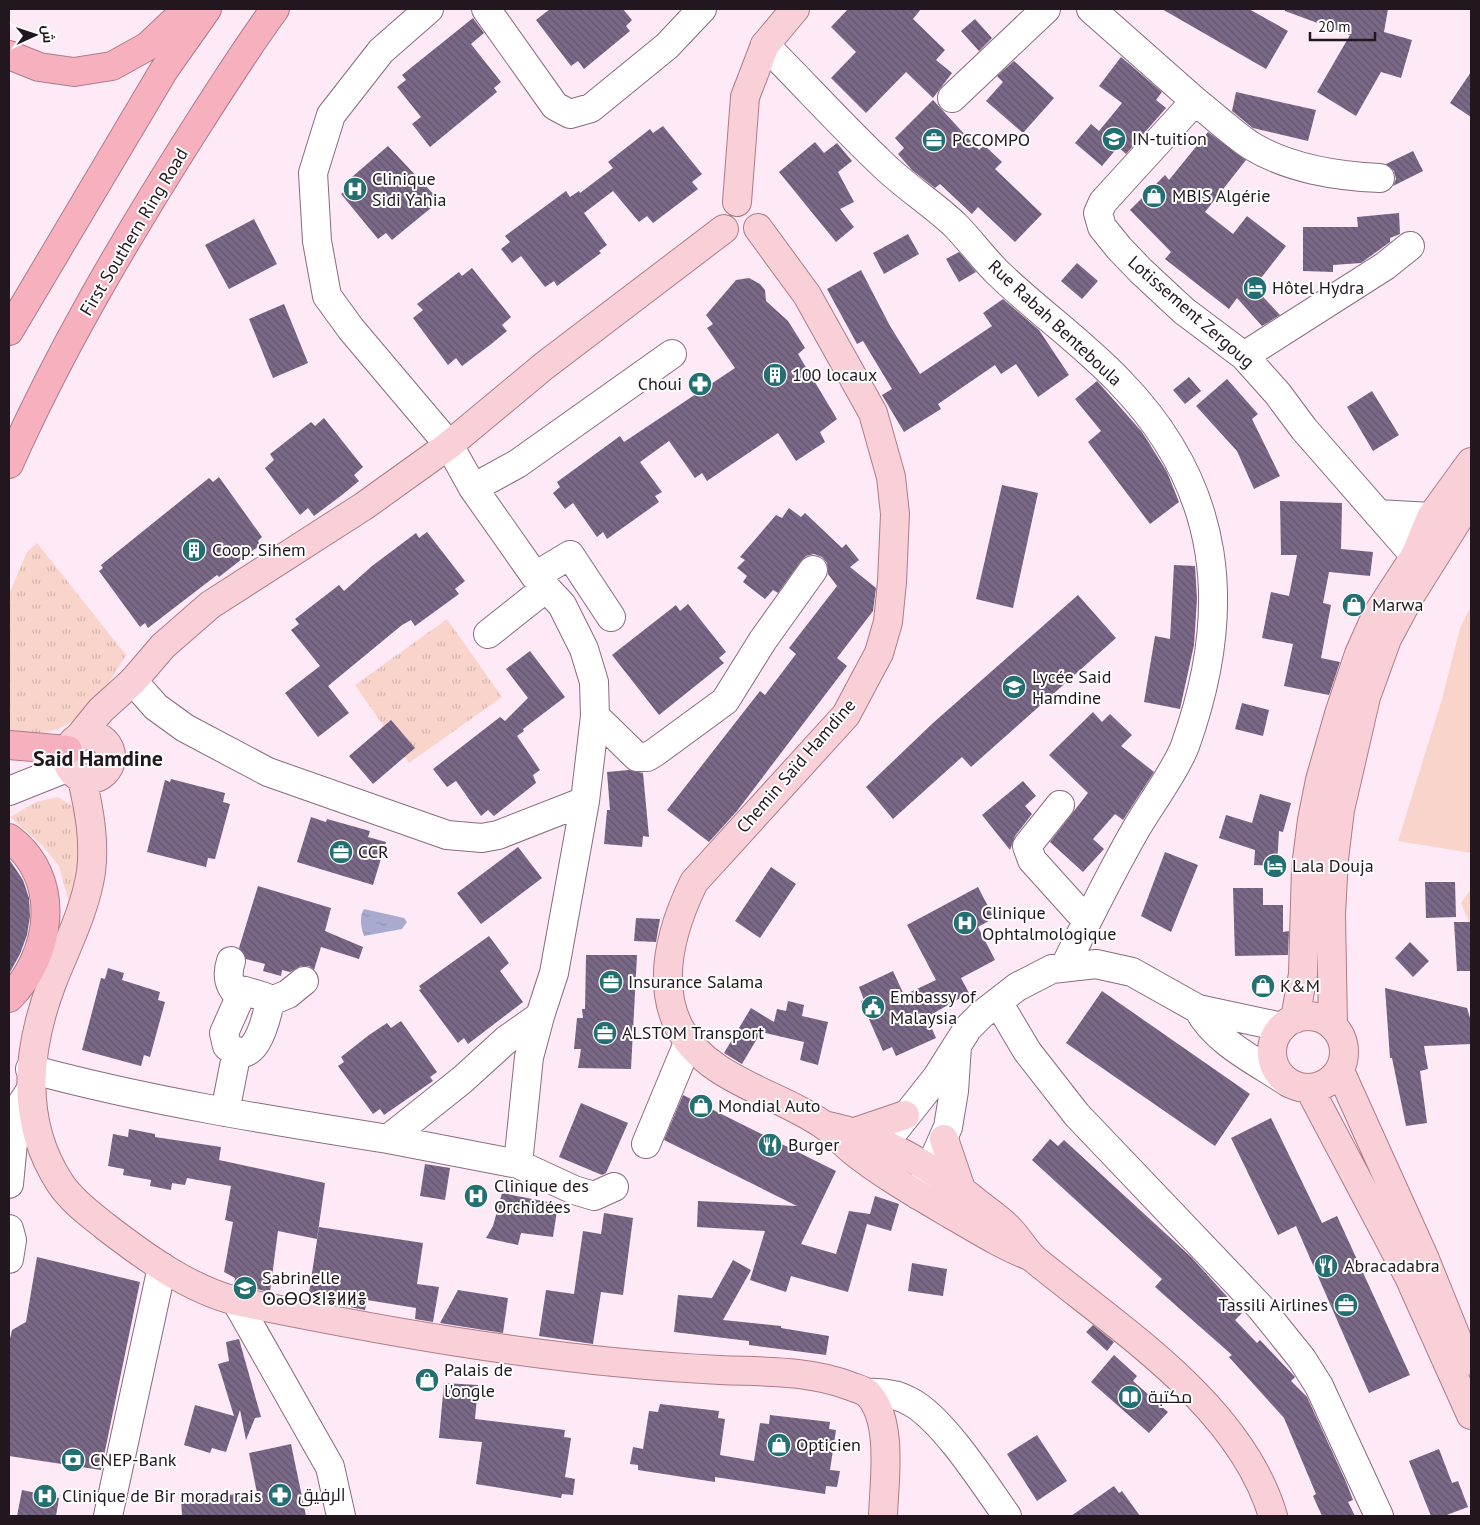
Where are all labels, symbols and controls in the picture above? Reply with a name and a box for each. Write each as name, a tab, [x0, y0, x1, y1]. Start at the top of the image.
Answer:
north arrow	[10, 10, 60, 60]
scale bar	[1310, 10, 1375, 42]
text: 20 m	[1318, 17, 1351, 36]
text: ش	[39, 25, 57, 44]
school or university icon: IN-tuition	[1101, 126, 1127, 152]
office icon: PCCOMPO	[921, 127, 947, 153]
place label: IN-tuition	[1132, 127, 1207, 150]
place label: PCCOMPO	[952, 128, 1030, 151]
street label: First Southern Ring Road	[74, 144, 193, 320]
place label: Clinique Sidi Yahia	[372, 167, 446, 211]
hospital icon: Clinique Sidi Yahia	[342, 176, 368, 202]
shop icon: MBIS Algérie	[1141, 183, 1167, 209]
place label: MBIS Algérie	[1172, 184, 1270, 207]
street label: Lotissement Zergoug	[1123, 250, 1259, 373]
street label: Rue Rabah Benteboula	[984, 255, 1127, 391]
hotel icon: Hôtel Hydra	[1242, 275, 1268, 301]
place label: Hôtel Hydra	[1272, 276, 1364, 299]
building icon: 100 locaux	[762, 362, 788, 388]
place label: 100 locaux	[792, 363, 877, 386]
pharmacy icon: Choui	[687, 371, 713, 397]
place label: Choui	[638, 372, 682, 395]
building icon: Coop. Sihem	[181, 537, 207, 563]
place label: Coop. Sihem	[212, 538, 306, 561]
shop icon: Marwa	[1341, 592, 1367, 618]
place label: Marwa	[1372, 593, 1423, 616]
place label: Lycée Said Hamdine	[1032, 665, 1111, 709]
school or university icon: Lycée Said Hamdine	[1001, 674, 1027, 700]
street label: Chemin Saïd Hamdine	[731, 694, 860, 837]
district label: Said Hamdine	[33, 744, 163, 772]
office icon: CCR	[328, 839, 354, 865]
place label: CCR	[358, 840, 389, 863]
hotel icon: Lala Douja	[1262, 853, 1288, 879]
place label: Lala Douja	[1292, 854, 1374, 877]
place label: Clinique Ophtalmologique	[982, 901, 1116, 945]
hospital icon: Clinique Ophtalmologique	[952, 910, 978, 936]
office icon: Insurance Salama	[598, 969, 624, 995]
place label: Insurance Salama	[628, 970, 763, 993]
shop icon: K&M	[1250, 973, 1276, 999]
place label: K&M	[1280, 974, 1320, 997]
place label: Embassy of Malaysia	[890, 985, 977, 1029]
public building icon: Embassy of Malaysia	[860, 994, 886, 1020]
office icon: ALSTOM Transport	[592, 1020, 618, 1046]
place label: ALSTOM Transport	[622, 1021, 764, 1044]
shop icon: Mondial Auto	[688, 1093, 714, 1119]
place label: Mondial Auto	[718, 1094, 820, 1117]
restaurant icon: Burger	[757, 1132, 783, 1158]
place label: Burger	[788, 1133, 839, 1156]
place label: Clinique des Orchidées	[494, 1174, 589, 1218]
hospital icon: Clinique des Orchidées	[463, 1183, 489, 1209]
restaurant icon: Abracadabra	[1313, 1253, 1339, 1279]
place label: Abracadabra	[1344, 1254, 1440, 1277]
place label: Sabrinelle ⵙⴰⴱⵔⵉⵏⴻⵍⵍⴻ	[262, 1266, 367, 1310]
school or university icon: Sabrinelle ⵙⴰⴱⵔⵉⵏⴻⵍⵍⴻ	[232, 1275, 258, 1301]
office icon: Tassili Airlines	[1333, 1292, 1359, 1318]
place label: Tassili Airlines	[1219, 1293, 1328, 1316]
place label: Palais de l'ongle	[444, 1358, 513, 1402]
shop icon: Palais de l'ongle	[414, 1367, 440, 1393]
library icon: مكتبة	[1117, 1384, 1143, 1410]
place label: مكتبة	[1148, 1385, 1192, 1408]
shop icon: Opticien	[766, 1432, 792, 1458]
place label: Opticien	[796, 1433, 861, 1456]
bank icon: CNEP-Bank	[60, 1447, 86, 1473]
place label: CNEP-Bank	[90, 1448, 177, 1471]
pharmacy icon: الرفيق	[267, 1482, 293, 1508]
hospital icon: Clinique de Bir morad rais	[32, 1483, 58, 1509]
place label: الرفيق	[298, 1483, 346, 1507]
place label: Clinique de Bir morad rais	[62, 1484, 262, 1507]

